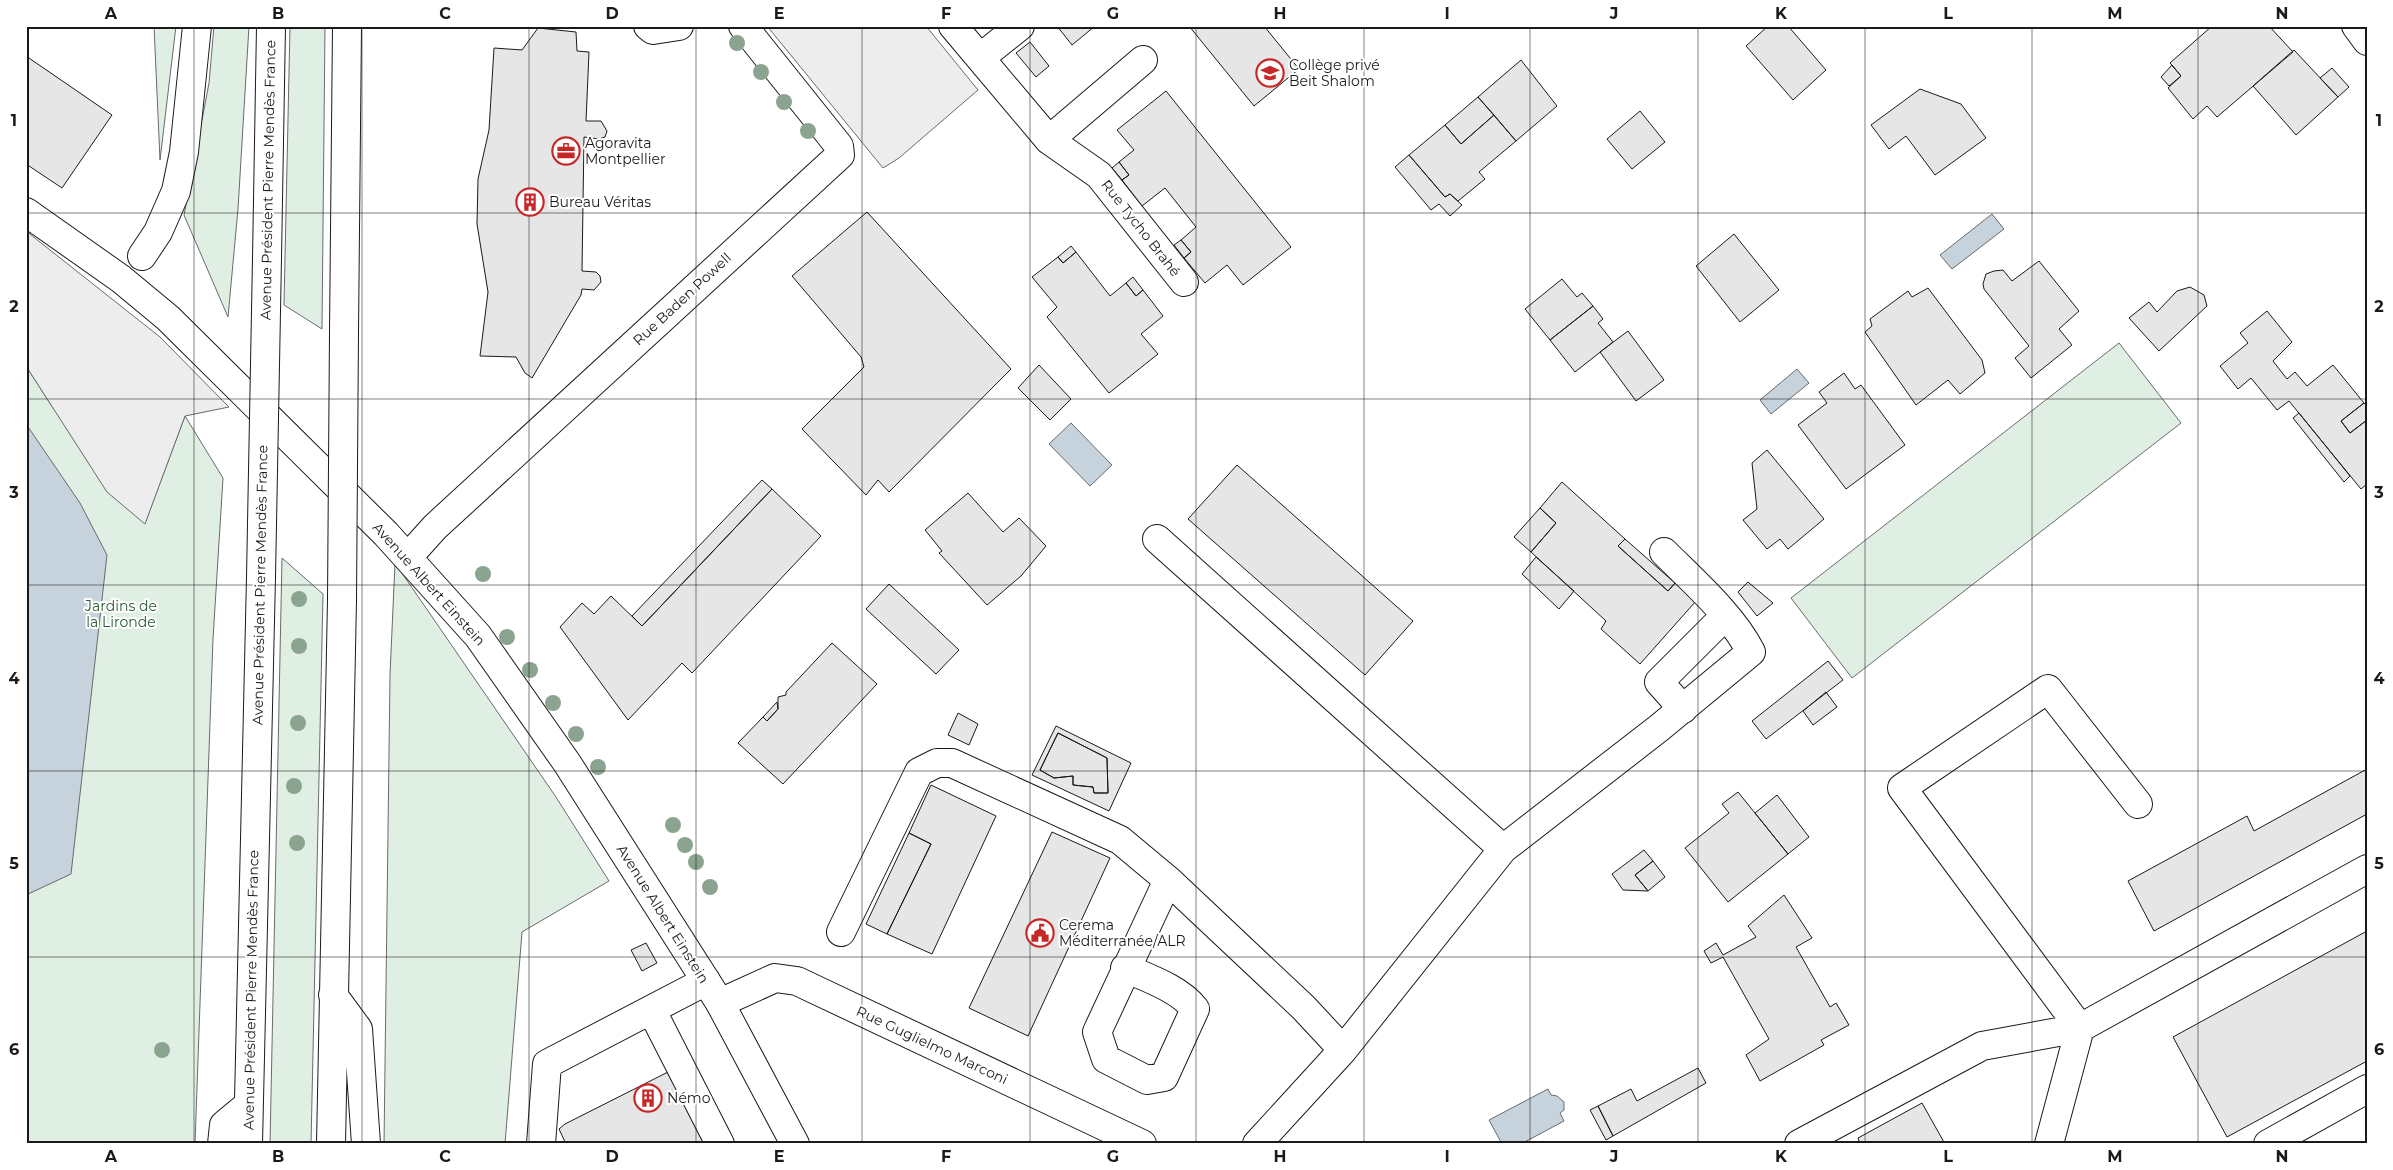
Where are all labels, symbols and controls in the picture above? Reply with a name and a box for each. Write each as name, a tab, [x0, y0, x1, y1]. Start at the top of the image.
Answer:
text: A	[104, 4, 118, 23]
text: B	[272, 4, 284, 23]
text: C	[439, 4, 451, 23]
text: D	[605, 4, 619, 23]
text: E	[774, 4, 784, 23]
text: F	[941, 4, 951, 23]
text: G	[1107, 4, 1119, 23]
text: H	[1274, 4, 1286, 23]
text: I	[1444, 4, 1450, 23]
text: J	[1609, 4, 1618, 23]
text: K	[1775, 4, 1788, 23]
text: L	[1943, 4, 1953, 23]
text: M	[2107, 4, 2123, 23]
text: N	[2276, 4, 2288, 23]
street label: Avenue Président Pierre Mendès France	[257, 40, 279, 320]
place label: Collège privé Beit Shalom	[1289, 56, 1380, 90]
school or university icon: Collège privé Beit Shalom	[1255, 58, 1285, 88]
text: 1	[11, 111, 17, 130]
text: 1	[2376, 111, 2382, 130]
place label: Agoravita Montpellier	[585, 134, 666, 168]
office icon: Agoravita Montpellier	[551, 136, 581, 166]
street label: Rue Tycho Brahé	[1097, 176, 1185, 280]
building icon: Bureau Véritas	[515, 187, 545, 217]
place label: Bureau Véritas	[549, 193, 651, 211]
street label: Rue Baden Powell	[629, 249, 735, 349]
text: 2	[9, 297, 19, 316]
text: 2	[2374, 297, 2384, 316]
street label: Avenue Président Pierre Mendès France	[249, 445, 271, 725]
text: 3	[8, 483, 19, 502]
text: 3	[2373, 483, 2384, 502]
street label: Avenue Albert Einstein	[369, 519, 489, 649]
park label: Jardins de la Lironde	[84, 597, 157, 631]
text: 4	[8, 669, 20, 688]
text: 4	[2373, 669, 2385, 688]
street label: Avenue Albert Einstein	[613, 841, 713, 987]
street label: Avenue Président Pierre Mendès France	[240, 850, 262, 1130]
text: 5	[9, 854, 19, 873]
text: 5	[2374, 854, 2384, 873]
place label: Cerema Méditerranée/ALR	[1059, 916, 1186, 950]
public building icon: Cerema Méditerranée/ALR	[1025, 918, 1055, 948]
street label: Rue Guglielmo Marconi	[853, 1002, 1011, 1088]
text: 6	[9, 1040, 19, 1059]
text: 6	[2374, 1040, 2384, 1059]
building icon: Némo	[633, 1083, 663, 1113]
place label: Némo	[667, 1089, 711, 1107]
text: A	[104, 1147, 118, 1166]
text: B	[272, 1147, 284, 1166]
text: C	[439, 1147, 451, 1166]
text: D	[605, 1147, 619, 1166]
text: E	[774, 1147, 784, 1166]
text: F	[941, 1147, 951, 1166]
text: G	[1107, 1147, 1119, 1166]
text: H	[1274, 1147, 1286, 1166]
text: I	[1444, 1147, 1450, 1166]
text: J	[1609, 1147, 1618, 1166]
text: K	[1775, 1147, 1788, 1166]
text: L	[1943, 1147, 1953, 1166]
text: M	[2107, 1147, 2123, 1166]
text: N	[2276, 1147, 2288, 1166]

